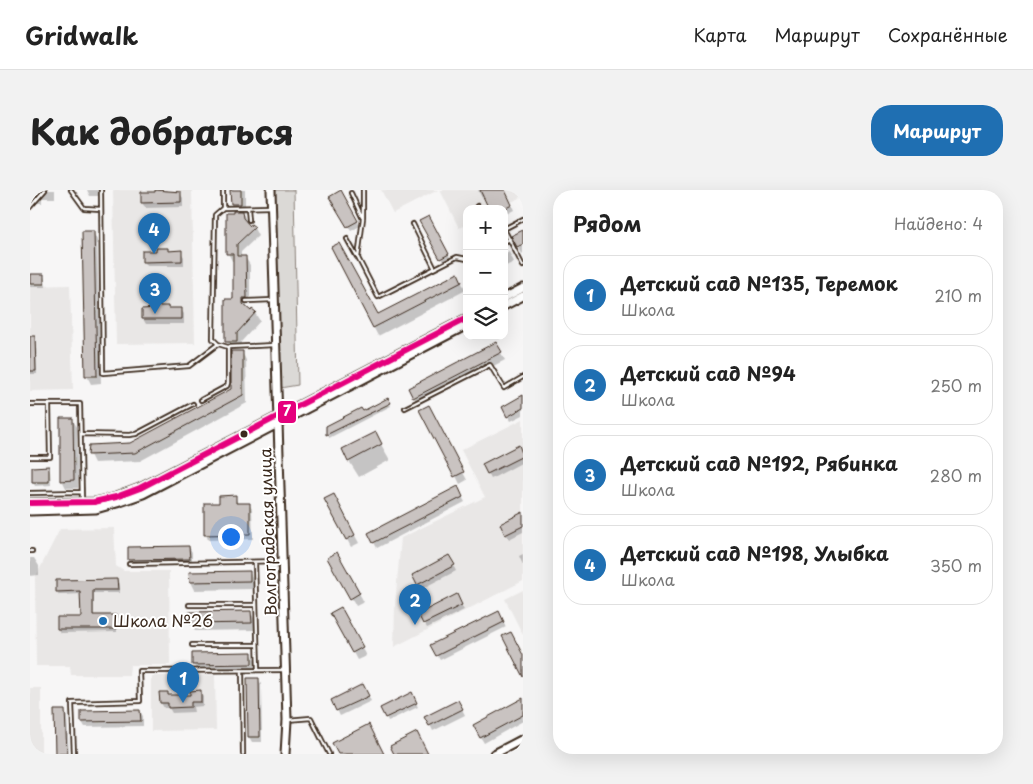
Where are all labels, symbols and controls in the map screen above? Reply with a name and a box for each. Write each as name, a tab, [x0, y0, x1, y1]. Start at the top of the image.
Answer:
text: Gridwalk	[25, 17, 138, 53]
text: Карта	[694, 21, 746, 48]
text: Маршрут	[774, 21, 860, 48]
text: Сохранённые	[888, 21, 1008, 48]
text: Как добраться	[30, 104, 294, 157]
button: Маршрут	[871, 105, 1003, 156]
map controls	[463, 205, 508, 340]
button: +	[463, 205, 508, 250]
text: Рядом	[573, 207, 641, 239]
text: Найдено: 4	[894, 211, 983, 235]
pin: 4	[138, 213, 170, 254]
button: −	[463, 250, 508, 295]
text: Детский сад №135, Теремок	[621, 269, 898, 297]
pin: 3	[139, 273, 171, 314]
text: 1	[586, 283, 594, 307]
text: 210 m	[934, 283, 982, 307]
button: layers	[463, 295, 508, 340]
text: Школа	[621, 297, 675, 321]
text: Детский сад №94	[621, 359, 796, 387]
text: 2	[584, 373, 596, 397]
text: 250 m	[931, 373, 982, 397]
text: Школа	[621, 387, 675, 411]
line badge: 7	[277, 400, 297, 424]
text: 7	[283, 400, 292, 421]
unlabelled marker	[239, 429, 249, 439]
street label: Волгоградская улица	[252, 447, 282, 617]
text: Детский сад №192, Рябинка	[621, 449, 898, 477]
text: 3	[585, 463, 595, 487]
text: 280 m	[930, 463, 982, 487]
text: Школа	[621, 477, 675, 501]
your location	[218, 524, 244, 550]
text: Детский сад №198, Улыбка	[621, 539, 889, 567]
text: 4	[585, 553, 595, 577]
text: 350 m	[930, 553, 982, 577]
text: Школа	[621, 567, 675, 591]
pin: 2	[399, 584, 431, 625]
place label: Школа №26	[113, 608, 213, 632]
marker: Школа №26	[97, 615, 109, 627]
pin: 1	[167, 662, 199, 703]

